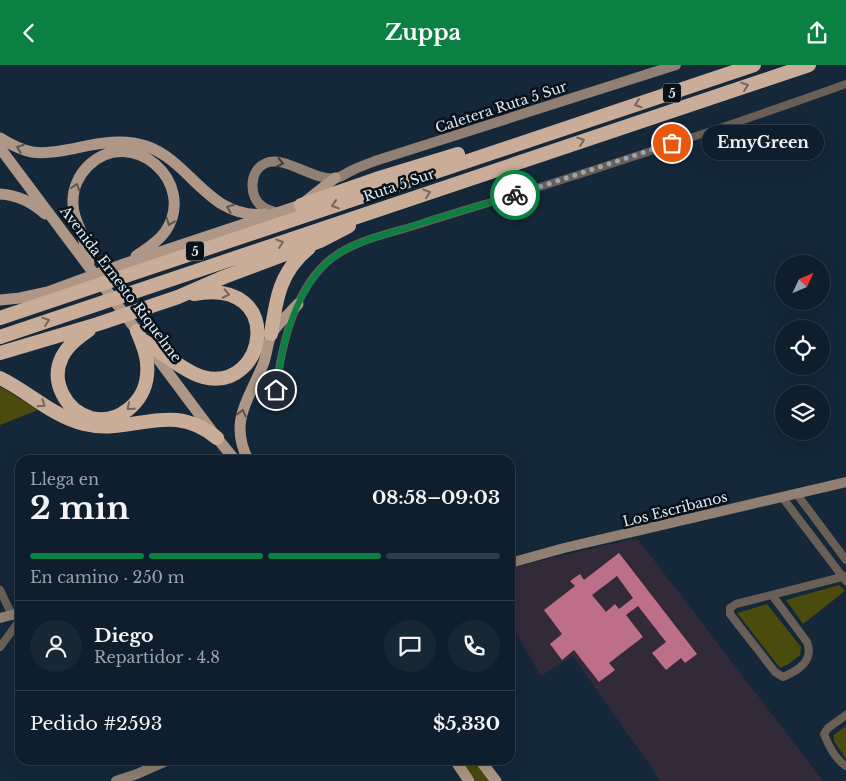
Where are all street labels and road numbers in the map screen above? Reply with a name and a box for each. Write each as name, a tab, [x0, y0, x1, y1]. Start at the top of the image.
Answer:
street label: Caletera Ruta 5 Sur	[433, 77, 569, 137]
road number: 5	[663, 83, 681, 103]
street label: Ruta 5 Sur	[361, 164, 437, 206]
street label: Avenida Ernesto Riquelme	[56, 202, 186, 366]
road number: 5	[186, 242, 204, 261]
street label: Los Escribanos	[621, 487, 729, 531]

